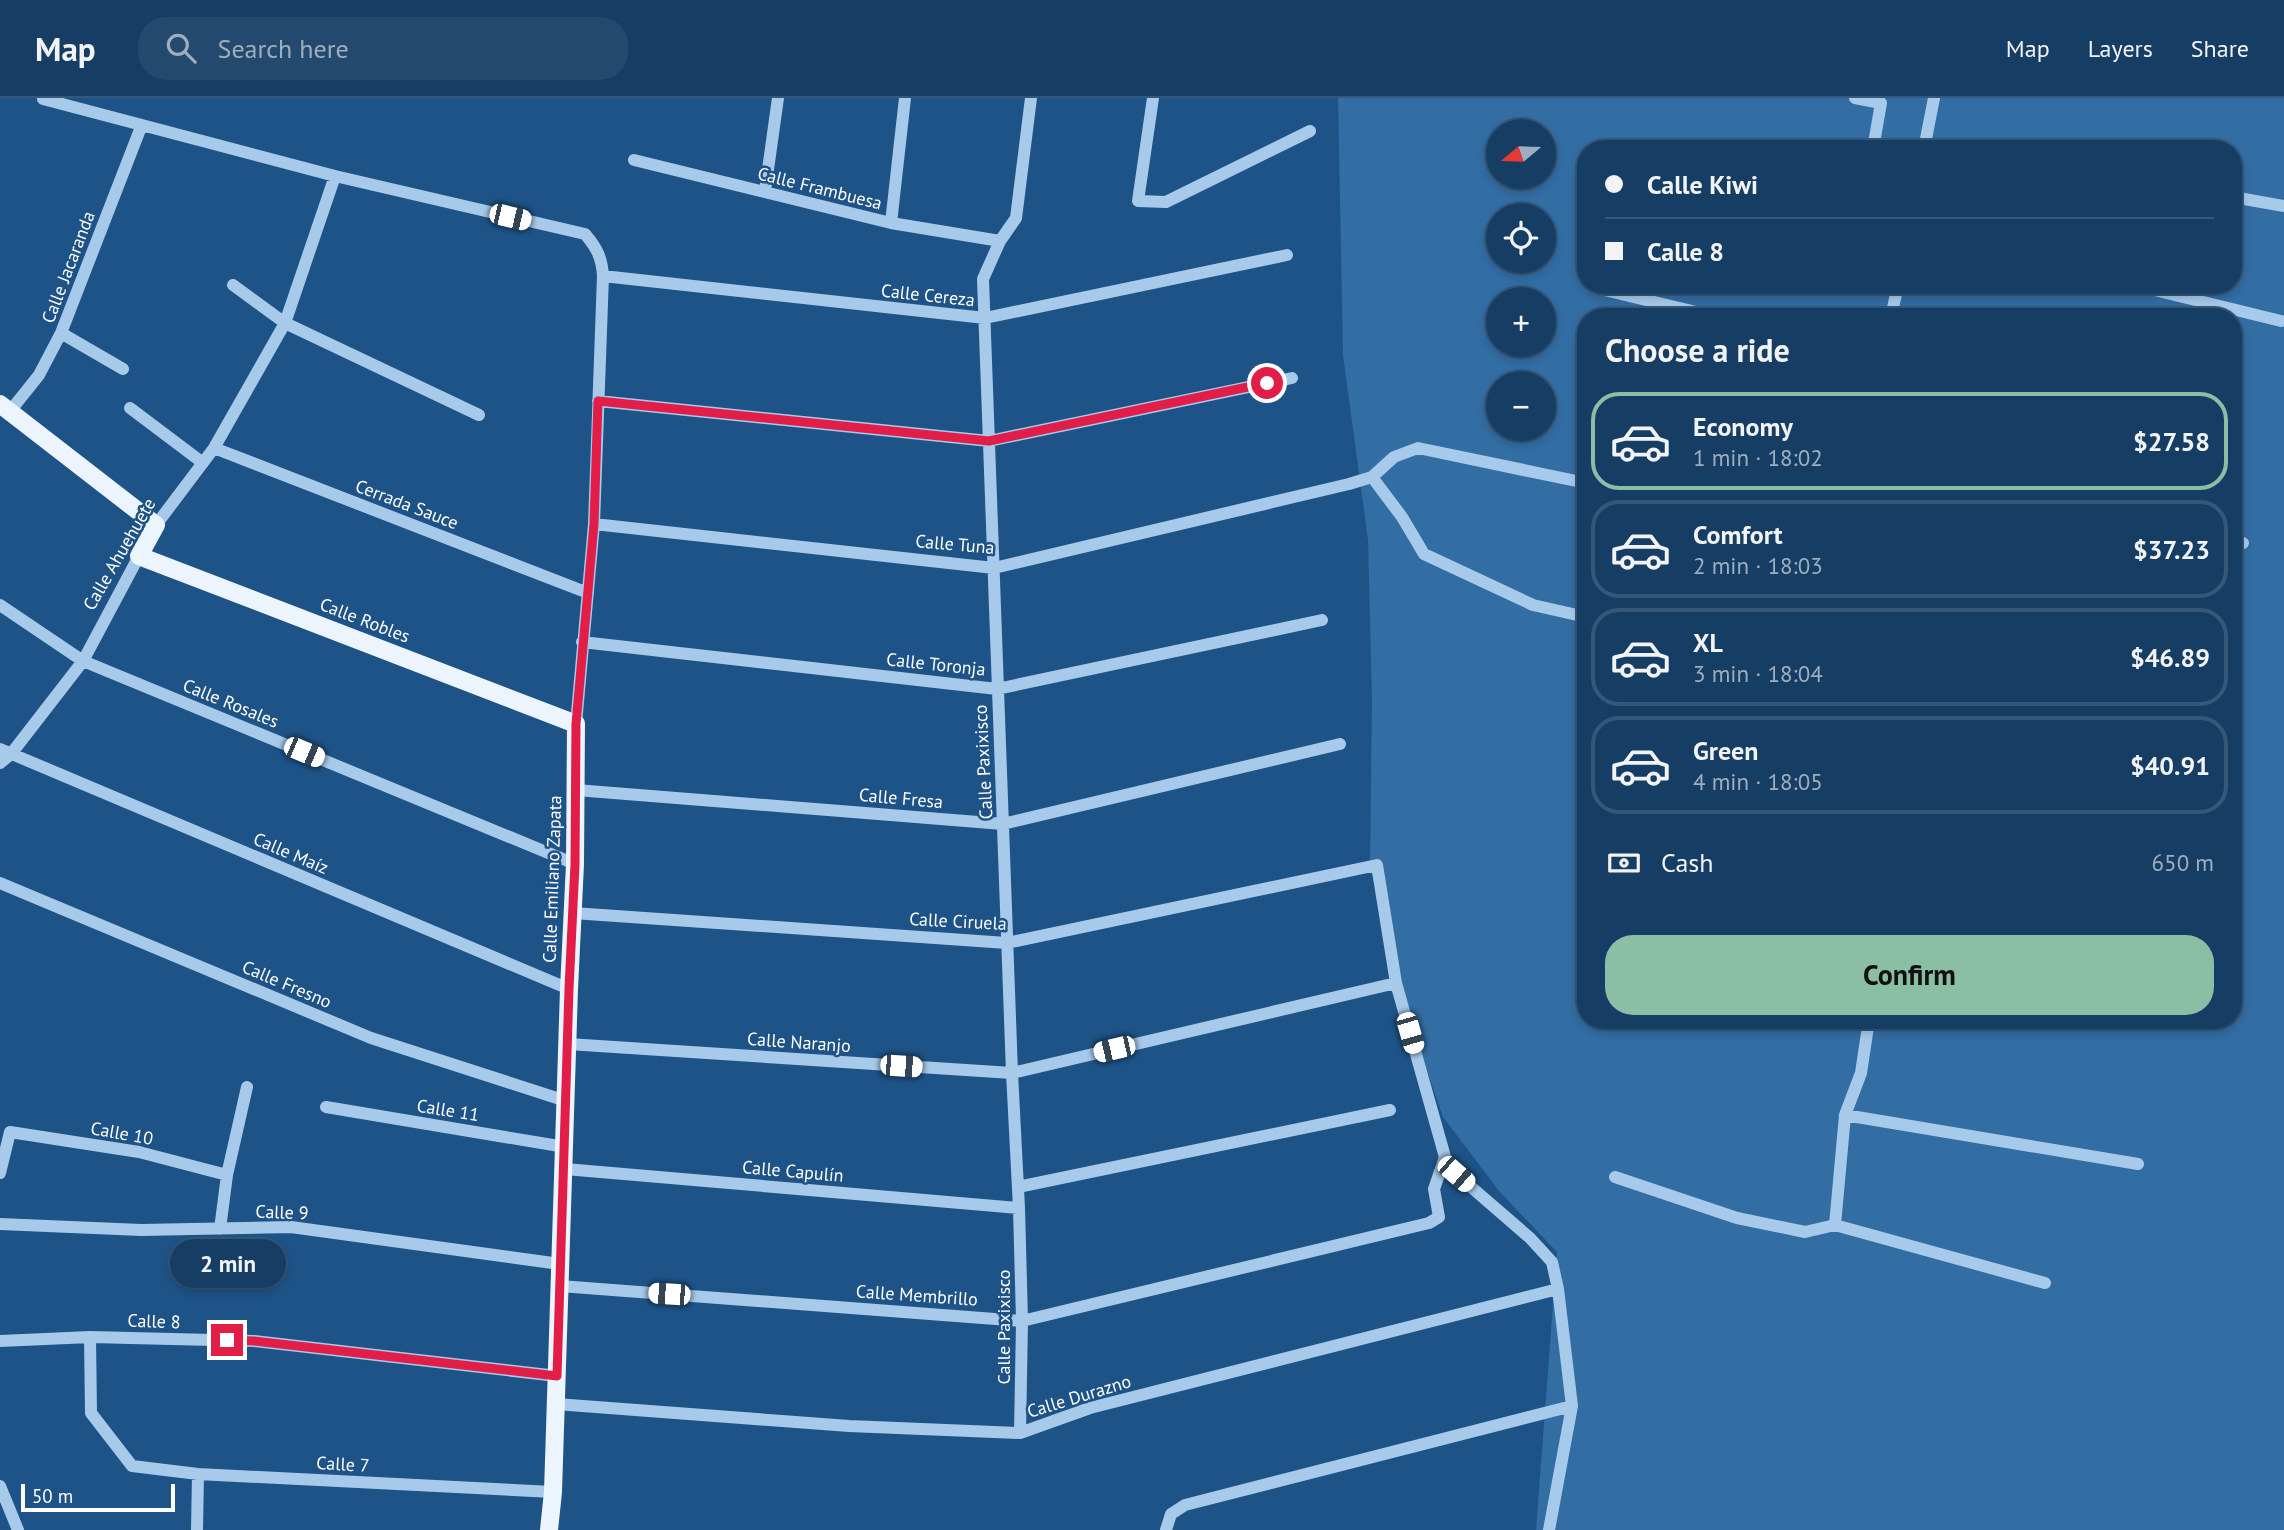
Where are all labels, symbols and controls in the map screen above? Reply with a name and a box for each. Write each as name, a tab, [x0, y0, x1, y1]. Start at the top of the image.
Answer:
search box	[138, 17, 628, 80]
text: Map	[35, 27, 96, 70]
icon: search	[162, 29, 200, 67]
text: Search here	[218, 32, 349, 65]
text: Map	[2006, 33, 2050, 64]
text: Layers	[2088, 33, 2153, 64]
text: Share	[2191, 33, 2249, 64]
north arrow	[1486, 119, 1556, 189]
map controls	[1486, 119, 1556, 441]
street label: Calle Frambuesa	[755, 161, 885, 215]
text: Calle Kiwi	[1647, 168, 1758, 201]
car	[488, 202, 533, 232]
button: locate	[1486, 203, 1556, 273]
street label: Calle Jacaranda	[36, 208, 100, 326]
text: Calle 8	[1647, 235, 1724, 268]
street label: Calle Cereza	[880, 279, 976, 311]
button: +	[1486, 287, 1556, 357]
text: Choose a ride	[1605, 329, 1790, 371]
route start	[1251, 367, 1283, 399]
button: −	[1486, 371, 1556, 441]
icon: car	[1609, 410, 1672, 473]
text: Economy	[1693, 410, 1793, 443]
text: $27.58	[2133, 425, 2210, 458]
text: 1 min · 18:02	[1693, 443, 1823, 472]
street label: Cerrada Sauce	[352, 474, 462, 534]
street label: Calle Ahuehuete	[78, 494, 160, 614]
icon: car	[1609, 518, 1672, 581]
text: Comfort	[1693, 518, 1783, 551]
street label: Calle Tuna	[914, 529, 996, 559]
text: $37.23	[2133, 533, 2210, 566]
text: 2 min · 18:03	[1693, 551, 1823, 580]
street label: Calle Robles	[317, 592, 413, 648]
icon: car	[1609, 626, 1672, 689]
text: XL	[1693, 626, 1723, 659]
text: $46.89	[2130, 641, 2210, 674]
street label: Calle Toronja	[885, 647, 987, 681]
text: 3 min · 18:04	[1693, 659, 1823, 688]
street label: Calle Rosales	[180, 673, 282, 733]
street label: Calle Paxixisco	[969, 704, 997, 820]
car	[281, 734, 328, 770]
icon: car	[1609, 734, 1672, 797]
text: Green	[1693, 734, 1758, 767]
text: $40.91	[2130, 749, 2210, 782]
text: 4 min · 18:05	[1693, 767, 1823, 796]
street label: Calle Fresa	[858, 783, 944, 813]
street label: Calle Emiliano Zapata	[538, 795, 566, 963]
street label: Calle Maíz	[250, 827, 332, 879]
icon: cash	[1605, 844, 1643, 882]
text: Cash	[1661, 846, 1713, 879]
text: 650 m	[2152, 848, 2214, 877]
street label: Calle Ciruela	[909, 907, 1007, 935]
button: Confirm	[1605, 935, 2214, 1015]
street label: Calle Fresno	[239, 955, 335, 1013]
car	[1395, 1010, 1426, 1056]
street label: Calle Naranjo	[746, 1027, 852, 1057]
car	[1092, 1034, 1137, 1064]
car	[880, 1054, 923, 1078]
street label: Calle 11	[415, 1094, 481, 1126]
street label: Calle 10	[89, 1116, 155, 1150]
car	[1434, 1152, 1479, 1196]
street label: Calle Capulín	[741, 1155, 845, 1187]
street label: Calle 9	[255, 1200, 309, 1224]
callout: 2 min	[169, 1238, 285, 1288]
text: 2 min	[200, 1249, 256, 1278]
street label: Calle Paxixisco	[992, 1270, 1015, 1384]
street label: Calle Membrillo	[855, 1279, 979, 1311]
car	[648, 1282, 691, 1306]
street label: Calle 8	[127, 1309, 181, 1333]
route end	[211, 1324, 243, 1356]
street label: Calle Durazno	[1024, 1369, 1134, 1423]
street label: Calle 7	[316, 1451, 370, 1477]
scale bar	[21, 1481, 175, 1513]
text: 50 m	[32, 1484, 73, 1508]

